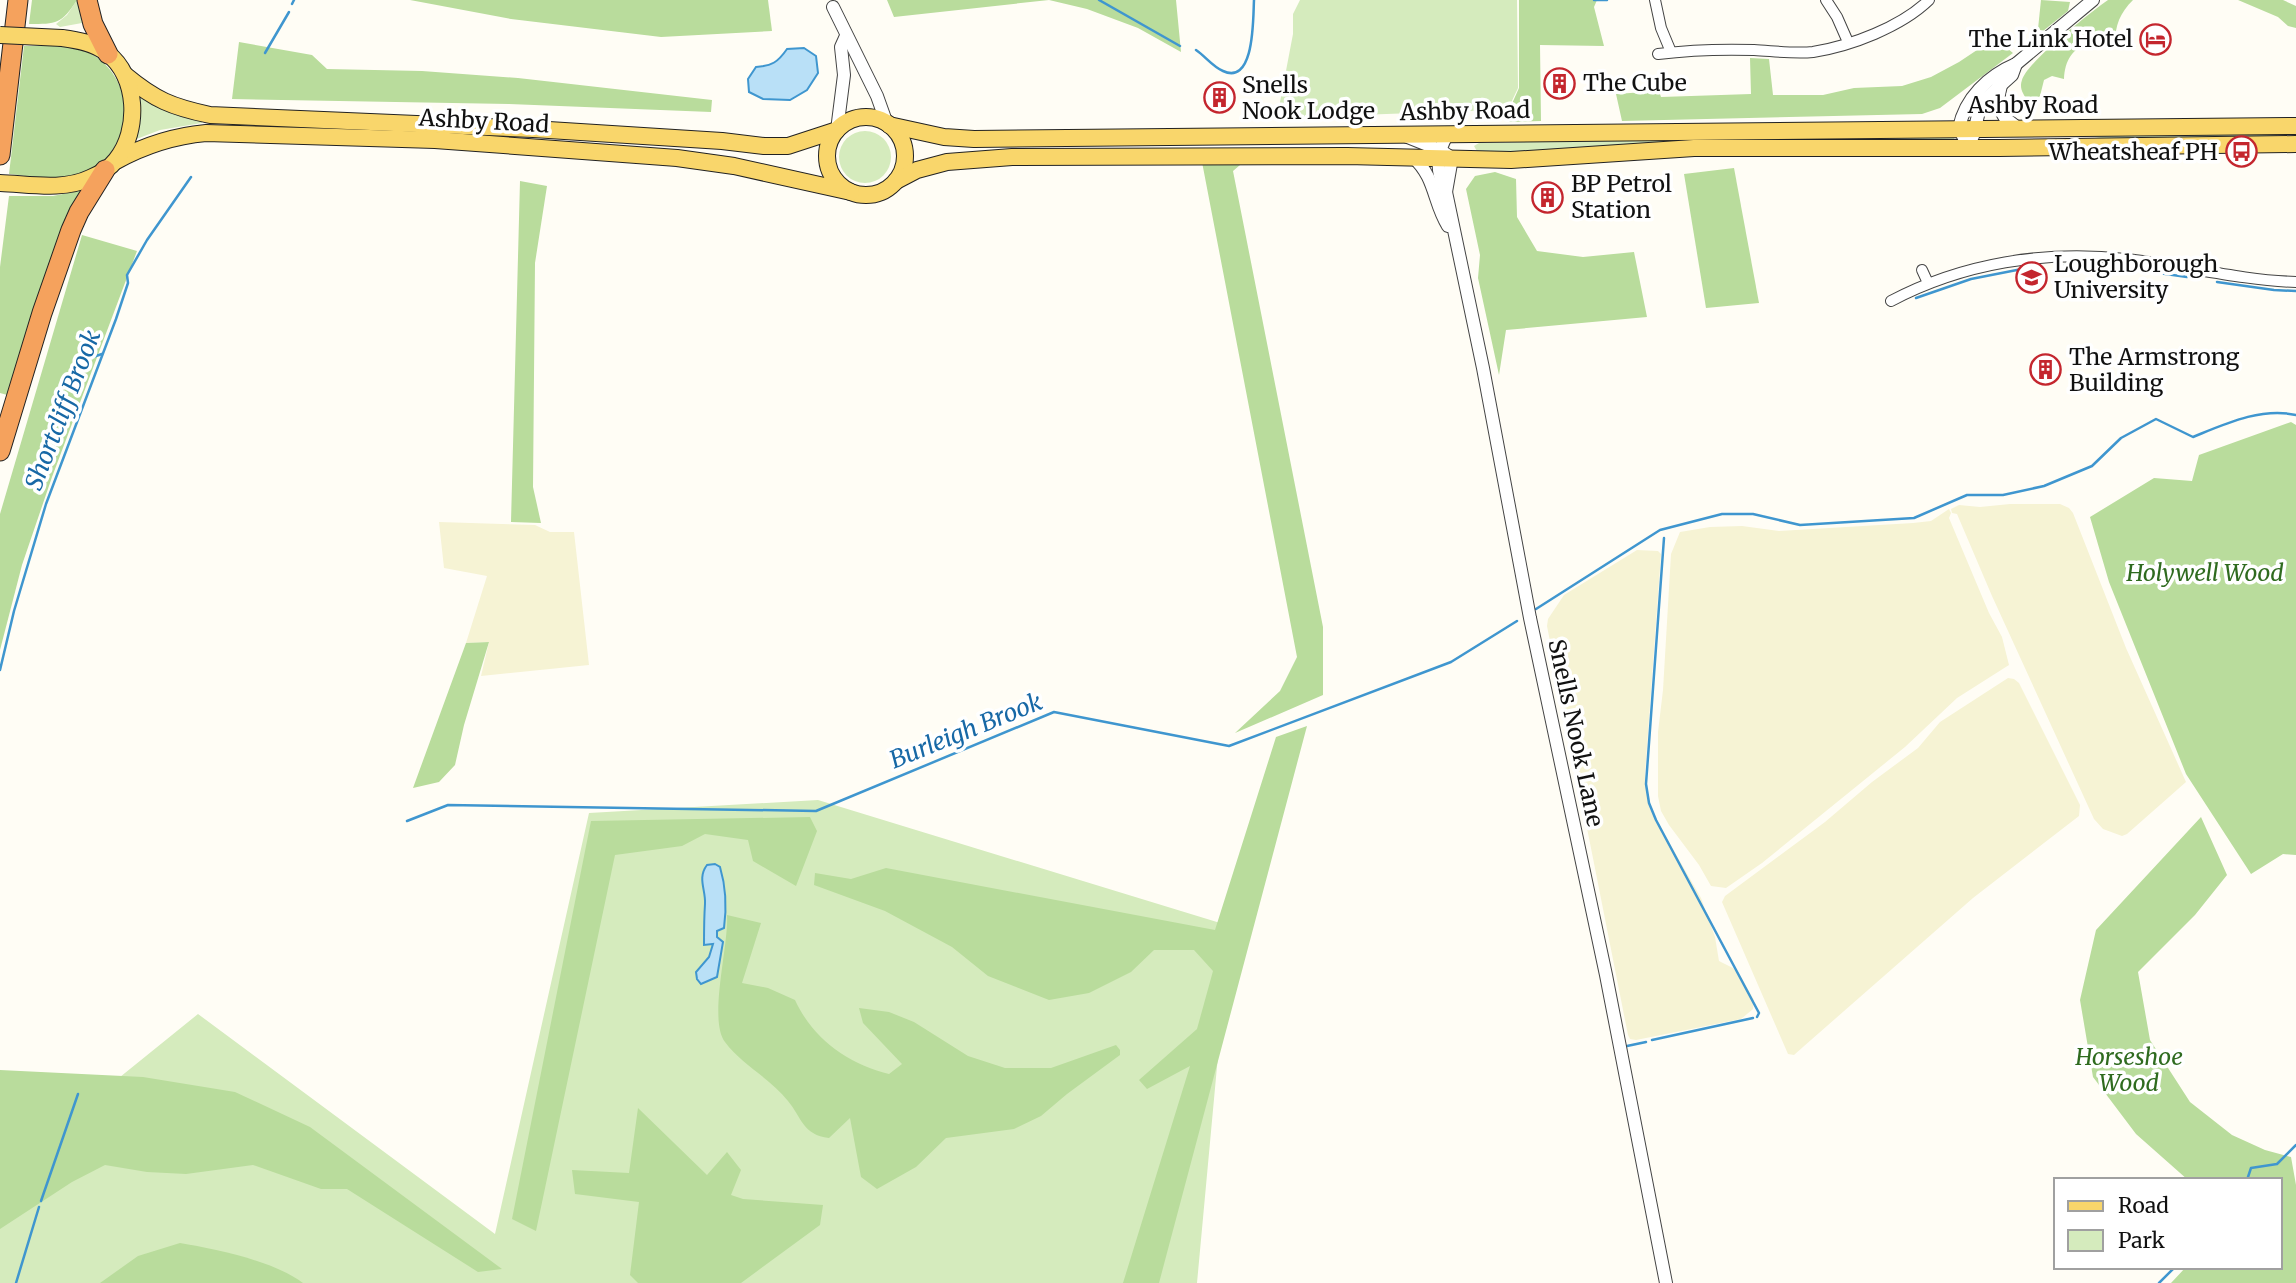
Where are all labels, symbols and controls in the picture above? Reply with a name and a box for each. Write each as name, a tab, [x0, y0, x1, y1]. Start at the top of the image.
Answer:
hotel icon: The Link Hotel	[2139, 22, 2173, 56]
place label: The Link Hotel	[1968, 24, 2133, 53]
building icon: The Cube	[1543, 66, 1577, 100]
place label: The Cube	[1583, 68, 1687, 97]
place label: Snells Nook Lodge	[1242, 70, 1375, 125]
building icon: Snells Nook Lodge	[1202, 81, 1236, 115]
street label: Ashby Road	[1967, 90, 2098, 119]
street label: Ashby Road	[1398, 95, 1531, 126]
street label: Ashby Road	[417, 103, 550, 138]
bus stop icon: Wheatsheaf PH	[2224, 135, 2258, 169]
place label: Wheatsheaf PH	[2048, 137, 2218, 166]
place label: BP Petrol Station	[1571, 169, 1672, 224]
building icon: BP Petrol Station	[1531, 180, 1565, 214]
place label: Loughborough University	[2054, 249, 2218, 304]
school or university icon: Loughborough University	[2014, 260, 2048, 294]
water label: Shortcliff Brook	[18, 325, 107, 494]
place label: The Armstrong Building	[2069, 342, 2240, 397]
building icon: The Armstrong Building	[2029, 353, 2063, 387]
park label: Holywell Wood	[2125, 558, 2284, 587]
street label: Snells Nook Lane	[1542, 637, 1611, 829]
water label: Burleigh Brook	[885, 686, 1047, 775]
park label: Horseshoe Wood	[2074, 1042, 2183, 1097]
legend	[2054, 1178, 2282, 1269]
text: Road	[2118, 1192, 2169, 1219]
text: Park	[2118, 1227, 2165, 1254]

